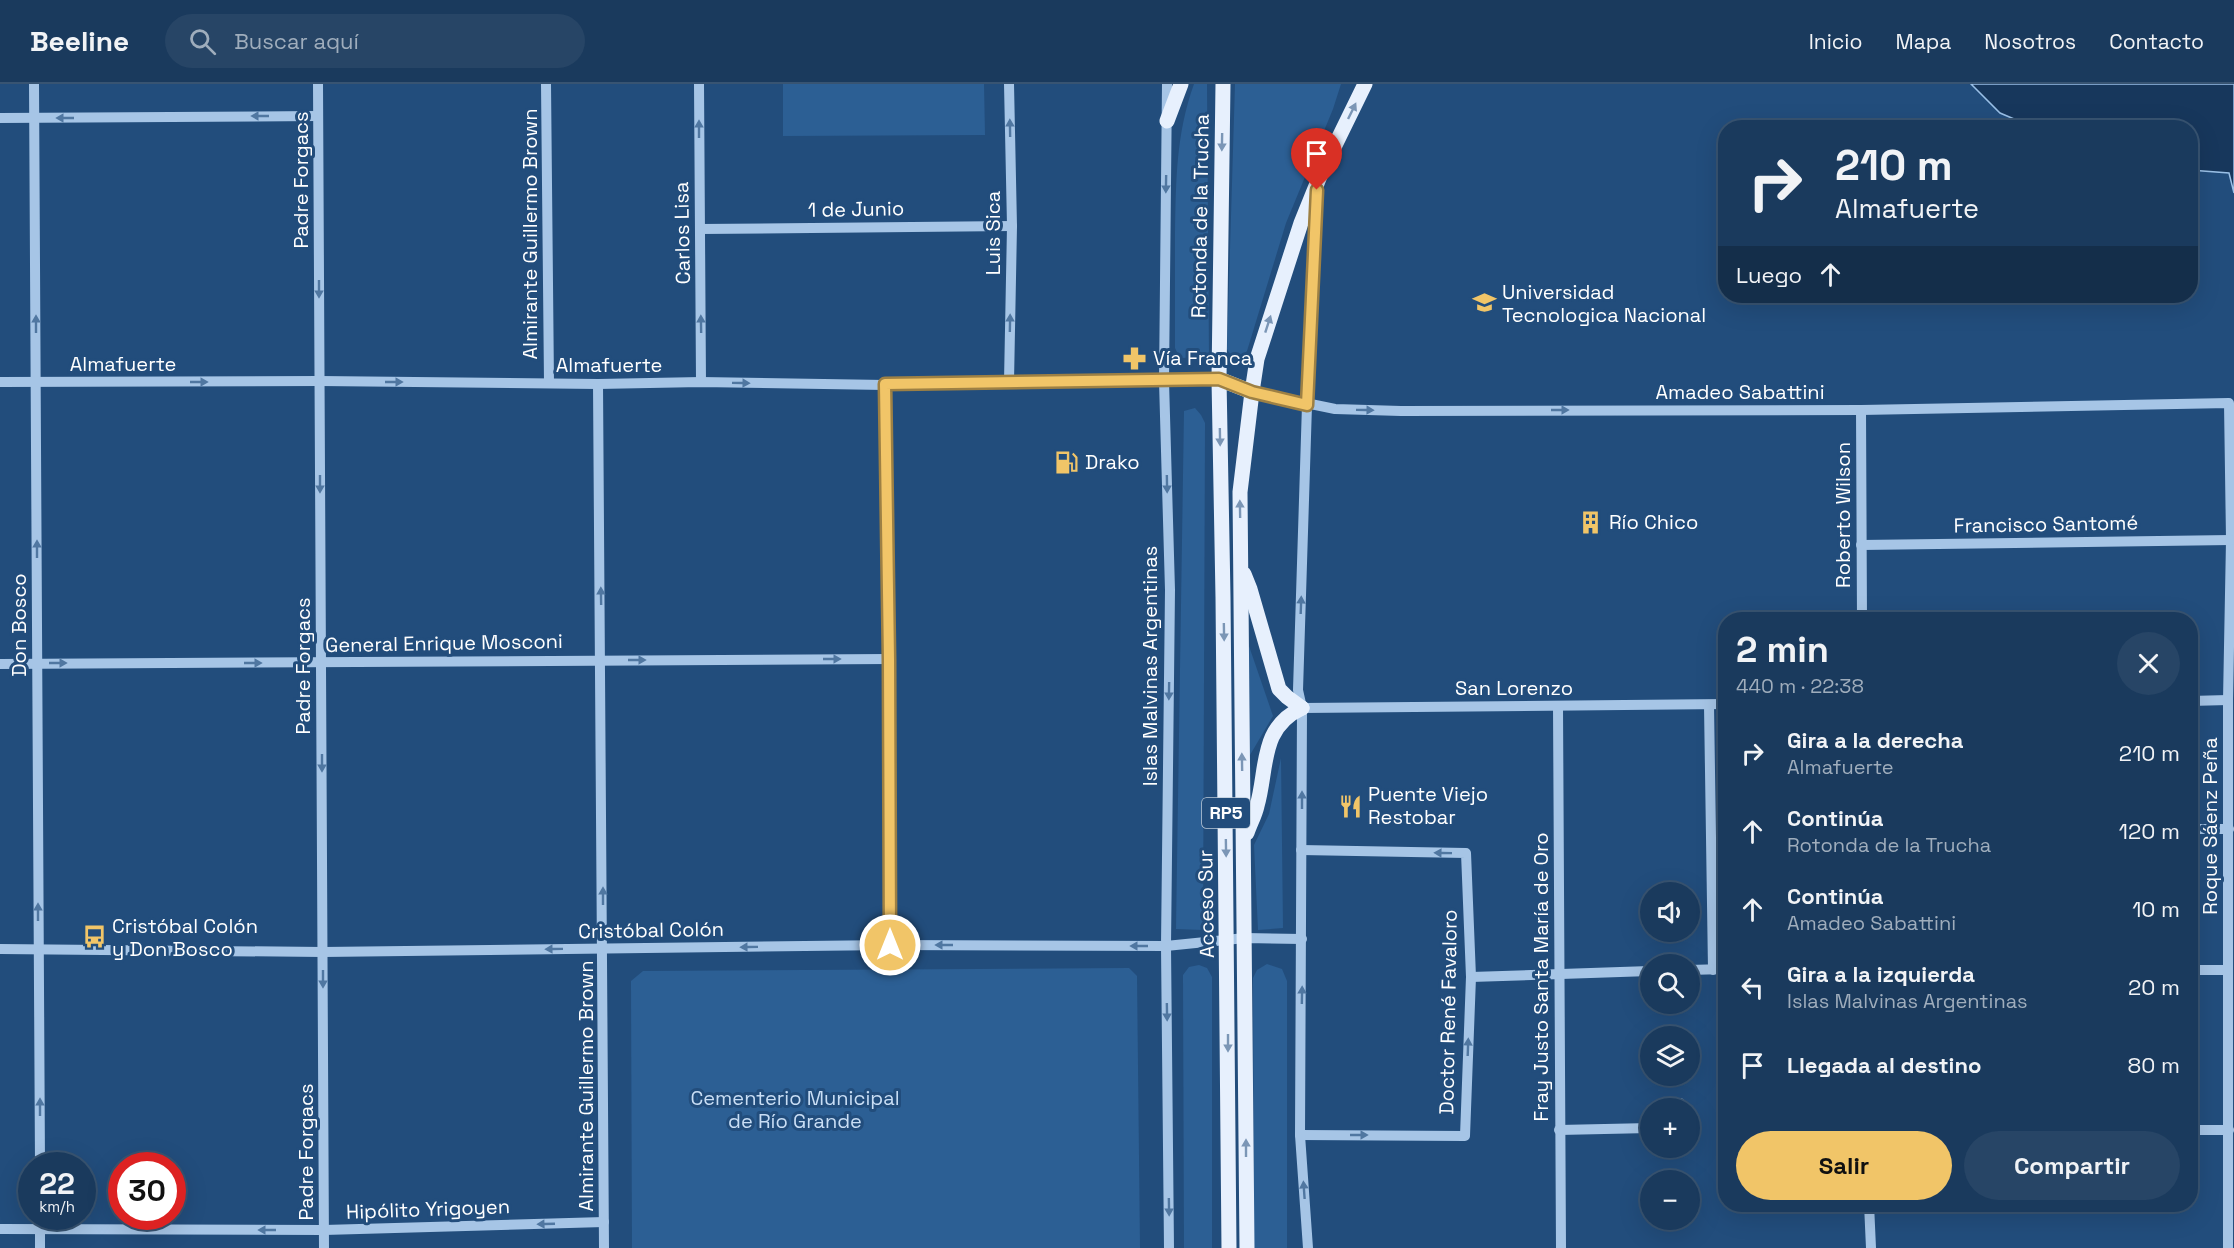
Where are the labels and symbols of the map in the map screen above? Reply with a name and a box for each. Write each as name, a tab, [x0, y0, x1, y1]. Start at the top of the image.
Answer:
one-way arrow	[1347, 103, 1356, 120]
street label: Almirante Guillermo Brown	[517, 108, 543, 360]
one-way arrow	[250, 111, 269, 121]
street label: Padre Forgacs	[288, 112, 314, 248]
one-way arrow	[55, 113, 74, 123]
street label: Rotonda de la Trucha	[1185, 114, 1215, 318]
one-way arrow	[694, 119, 704, 138]
one-way arrow	[1005, 119, 1015, 138]
pin	[1291, 128, 1342, 190]
one-way arrow	[1217, 133, 1227, 152]
one-way arrow	[1161, 175, 1171, 194]
street label: Carlos Lisa	[668, 181, 696, 285]
street label: Luis Sica	[980, 191, 1006, 275]
street label: 1 de Junio	[808, 195, 904, 223]
place label: Universidad Tecnologica Nacional	[1502, 279, 1706, 328]
one-way arrow	[314, 280, 324, 299]
school or university icon: Universidad Tecnologica Nacional	[1471, 290, 1497, 316]
one-way arrow	[31, 314, 41, 333]
one-way arrow	[696, 314, 706, 333]
one-way arrow	[1006, 314, 1015, 333]
one-way arrow	[1264, 315, 1273, 333]
pharmacy icon: Vía Franca	[1122, 345, 1148, 371]
place label: Vía Franca	[1153, 345, 1252, 371]
street label: Almafuerte	[70, 351, 176, 377]
street label: Almafuerte	[556, 352, 662, 378]
one-way arrow	[190, 377, 209, 387]
one-way arrow	[385, 377, 404, 387]
one-way arrow	[731, 378, 750, 388]
street label: Amadeo Sabattini	[1655, 379, 1825, 405]
one-way arrow	[1356, 405, 1375, 415]
one-way arrow	[1551, 405, 1570, 415]
one-way arrow	[1215, 428, 1225, 447]
street label: Roberto Wilson	[1830, 442, 1856, 588]
fuel station icon: Drako	[1054, 449, 1080, 475]
place label: Drako	[1085, 449, 1140, 475]
one-way arrow	[315, 475, 325, 494]
one-way arrow	[1162, 475, 1172, 494]
one-way arrow	[1235, 500, 1245, 519]
building icon: Río Chico	[1578, 509, 1604, 535]
place label: Río Chico	[1609, 509, 1698, 535]
street label: Francisco Santomé	[1953, 509, 2139, 539]
one-way arrow	[32, 540, 42, 559]
street label: Islas Malvinas Argentinas	[1137, 546, 1163, 786]
street label: Don Bosco	[6, 573, 32, 677]
one-way arrow	[596, 586, 605, 605]
one-way arrow	[1296, 596, 1306, 615]
street label: Padre Forgacs	[290, 598, 316, 734]
one-way arrow	[1219, 623, 1229, 642]
street label: General Enrique Mosconi	[325, 628, 563, 658]
one-way arrow	[823, 654, 842, 664]
one-way arrow	[628, 655, 647, 665]
one-way arrow	[49, 658, 68, 668]
one-way arrow	[244, 658, 263, 668]
street label: San Lorenzo	[1455, 675, 1573, 701]
one-way arrow	[1164, 681, 1174, 700]
street label: Roque Sáenz Peña	[2197, 737, 2223, 915]
one-way arrow	[1238, 753, 1247, 772]
one-way arrow	[317, 754, 327, 773]
place label: Puente Viejo Restobar	[1368, 781, 1488, 830]
one-way arrow	[1297, 790, 1307, 809]
restaurant icon: Puente Viejo Restobar	[1337, 793, 1363, 819]
road number: RP5	[1202, 798, 1250, 828]
street label: Fray Justo Santa María de Oro	[1528, 832, 1554, 1122]
one-way arrow	[1221, 839, 1231, 858]
one-way arrow	[1434, 848, 1453, 858]
street label: Acceso Sur	[1192, 850, 1220, 958]
one-way arrow	[598, 886, 608, 905]
one-way arrow	[33, 903, 43, 922]
street label: Doctor René Favaloro	[1433, 909, 1463, 1115]
place label: Cristóbal Colón y Don Bosco	[112, 913, 258, 962]
position arrow	[858, 913, 922, 977]
street label: Cristóbal Colón	[578, 916, 724, 944]
bus stop icon: Cristóbal Colón y Don Bosco	[81, 924, 107, 950]
one-way arrow	[935, 941, 954, 950]
one-way arrow	[1130, 941, 1149, 951]
one-way arrow	[740, 942, 759, 952]
one-way arrow	[545, 945, 564, 954]
street label: Almirante Guillermo Brown	[573, 960, 599, 1212]
one-way arrow	[318, 970, 328, 989]
one-way arrow	[1297, 985, 1307, 1004]
one-way arrow	[1162, 1002, 1172, 1021]
one-way arrow	[1223, 1034, 1233, 1053]
one-way arrow	[1464, 1037, 1473, 1056]
street label: Padre Forgacs	[293, 1084, 319, 1220]
park label: Cementerio Municipal de Río Grande	[690, 1085, 900, 1134]
one-way arrow	[35, 1098, 45, 1117]
one-way arrow	[1349, 1130, 1368, 1140]
one-way arrow	[1241, 1138, 1251, 1157]
speed limit sign: 30	[108, 1152, 186, 1230]
one-way arrow	[1299, 1180, 1309, 1199]
street label: Hipólito Yrigoyen	[346, 1193, 510, 1225]
one-way arrow	[1164, 1197, 1174, 1216]
one-way arrow	[536, 1219, 555, 1228]
one-way arrow	[257, 1225, 276, 1235]

